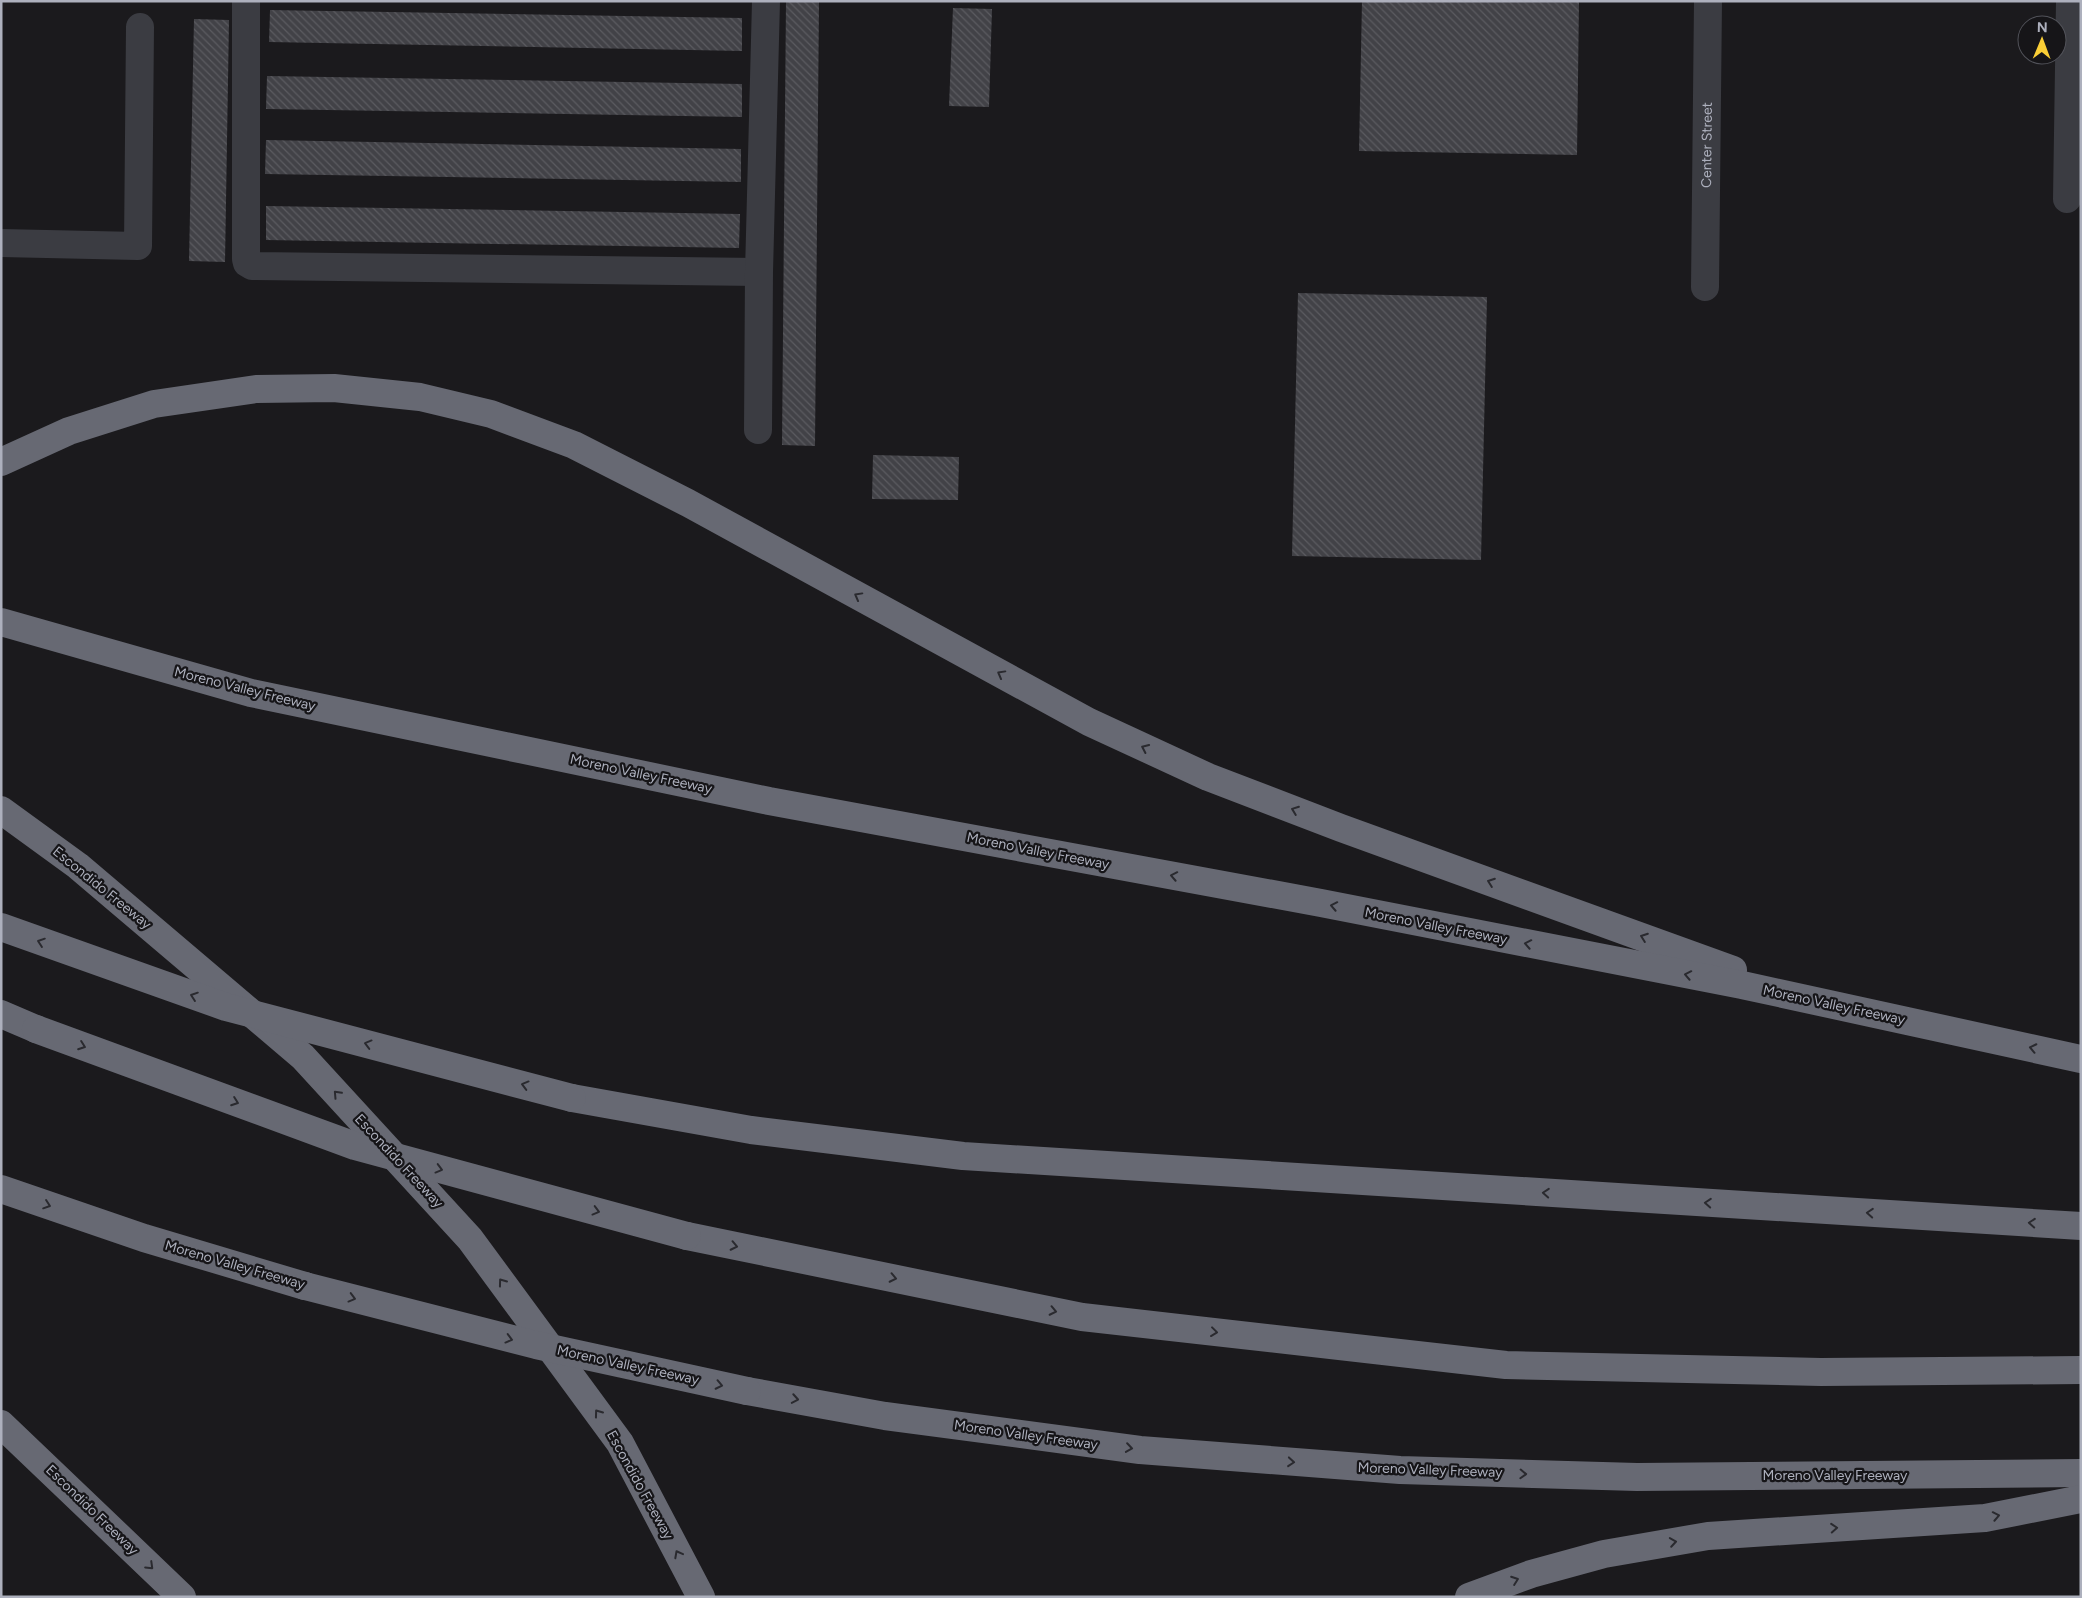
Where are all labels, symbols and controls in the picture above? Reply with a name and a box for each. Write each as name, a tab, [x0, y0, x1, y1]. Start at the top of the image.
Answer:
north arrow	[2017, 15, 2067, 65]
text: N	[2037, 19, 2048, 36]
street label: Center Street	[1698, 102, 1715, 188]
one-way arrow	[855, 592, 864, 602]
street label: Moreno Valley Freeway	[173, 663, 318, 715]
one-way arrow	[997, 670, 1006, 680]
one-way arrow	[1141, 744, 1150, 755]
street label: Moreno Valley Freeway	[568, 751, 714, 798]
one-way arrow	[1292, 806, 1300, 816]
street label: Moreno Valley Freeway	[965, 829, 1111, 873]
street label: Escondido Freeway	[49, 843, 155, 933]
one-way arrow	[1170, 871, 1179, 882]
one-way arrow	[1487, 878, 1496, 888]
one-way arrow	[1330, 901, 1339, 912]
street label: Moreno Valley Freeway	[1363, 904, 1509, 948]
one-way arrow	[1640, 933, 1648, 943]
one-way arrow	[38, 937, 46, 947]
one-way arrow	[1524, 939, 1533, 949]
one-way arrow	[1683, 970, 1692, 980]
street label: Moreno Valley Freeway	[1761, 982, 1907, 1029]
one-way arrow	[191, 992, 199, 1002]
one-way arrow	[363, 1039, 372, 1050]
one-way arrow	[77, 1040, 86, 1050]
one-way arrow	[2029, 1043, 2038, 1054]
one-way arrow	[521, 1081, 529, 1091]
one-way arrow	[334, 1090, 343, 1099]
one-way arrow	[230, 1096, 239, 1106]
street label: Escondido Freeway	[351, 1111, 447, 1212]
one-way arrow	[434, 1163, 442, 1173]
one-way arrow	[1541, 1187, 1549, 1198]
one-way arrow	[1703, 1197, 1711, 1208]
one-way arrow	[43, 1199, 51, 1209]
one-way arrow	[591, 1205, 600, 1216]
one-way arrow	[1866, 1208, 1874, 1219]
one-way arrow	[2028, 1218, 2036, 1229]
street label: Moreno Valley Freeway	[163, 1237, 308, 1293]
one-way arrow	[730, 1240, 739, 1250]
one-way arrow	[889, 1273, 898, 1283]
one-way arrow	[499, 1278, 508, 1288]
one-way arrow	[348, 1292, 356, 1303]
one-way arrow	[1048, 1305, 1057, 1316]
one-way arrow	[1210, 1326, 1218, 1337]
one-way arrow	[505, 1333, 513, 1343]
street label: Moreno Valley Freeway	[555, 1342, 701, 1389]
one-way arrow	[715, 1379, 724, 1390]
one-way arrow	[791, 1394, 800, 1404]
one-way arrow	[595, 1410, 603, 1419]
street label: Moreno Valley Freeway	[953, 1416, 1100, 1454]
street label: Escondido Freeway	[603, 1427, 677, 1543]
one-way arrow	[1125, 1443, 1133, 1453]
one-way arrow	[1287, 1456, 1295, 1467]
street label: Moreno Valley Freeway	[1357, 1459, 1503, 1481]
street label: Escondido Freeway	[42, 1461, 142, 1559]
street label: Moreno Valley Freeway	[1763, 1467, 1908, 1484]
one-way arrow	[1520, 1469, 1527, 1479]
one-way arrow	[1992, 1511, 2001, 1522]
one-way arrow	[1831, 1523, 1839, 1534]
one-way arrow	[1668, 1538, 1677, 1548]
one-way arrow	[675, 1550, 685, 1559]
one-way arrow	[144, 1560, 153, 1569]
one-way arrow	[1510, 1576, 1519, 1586]

